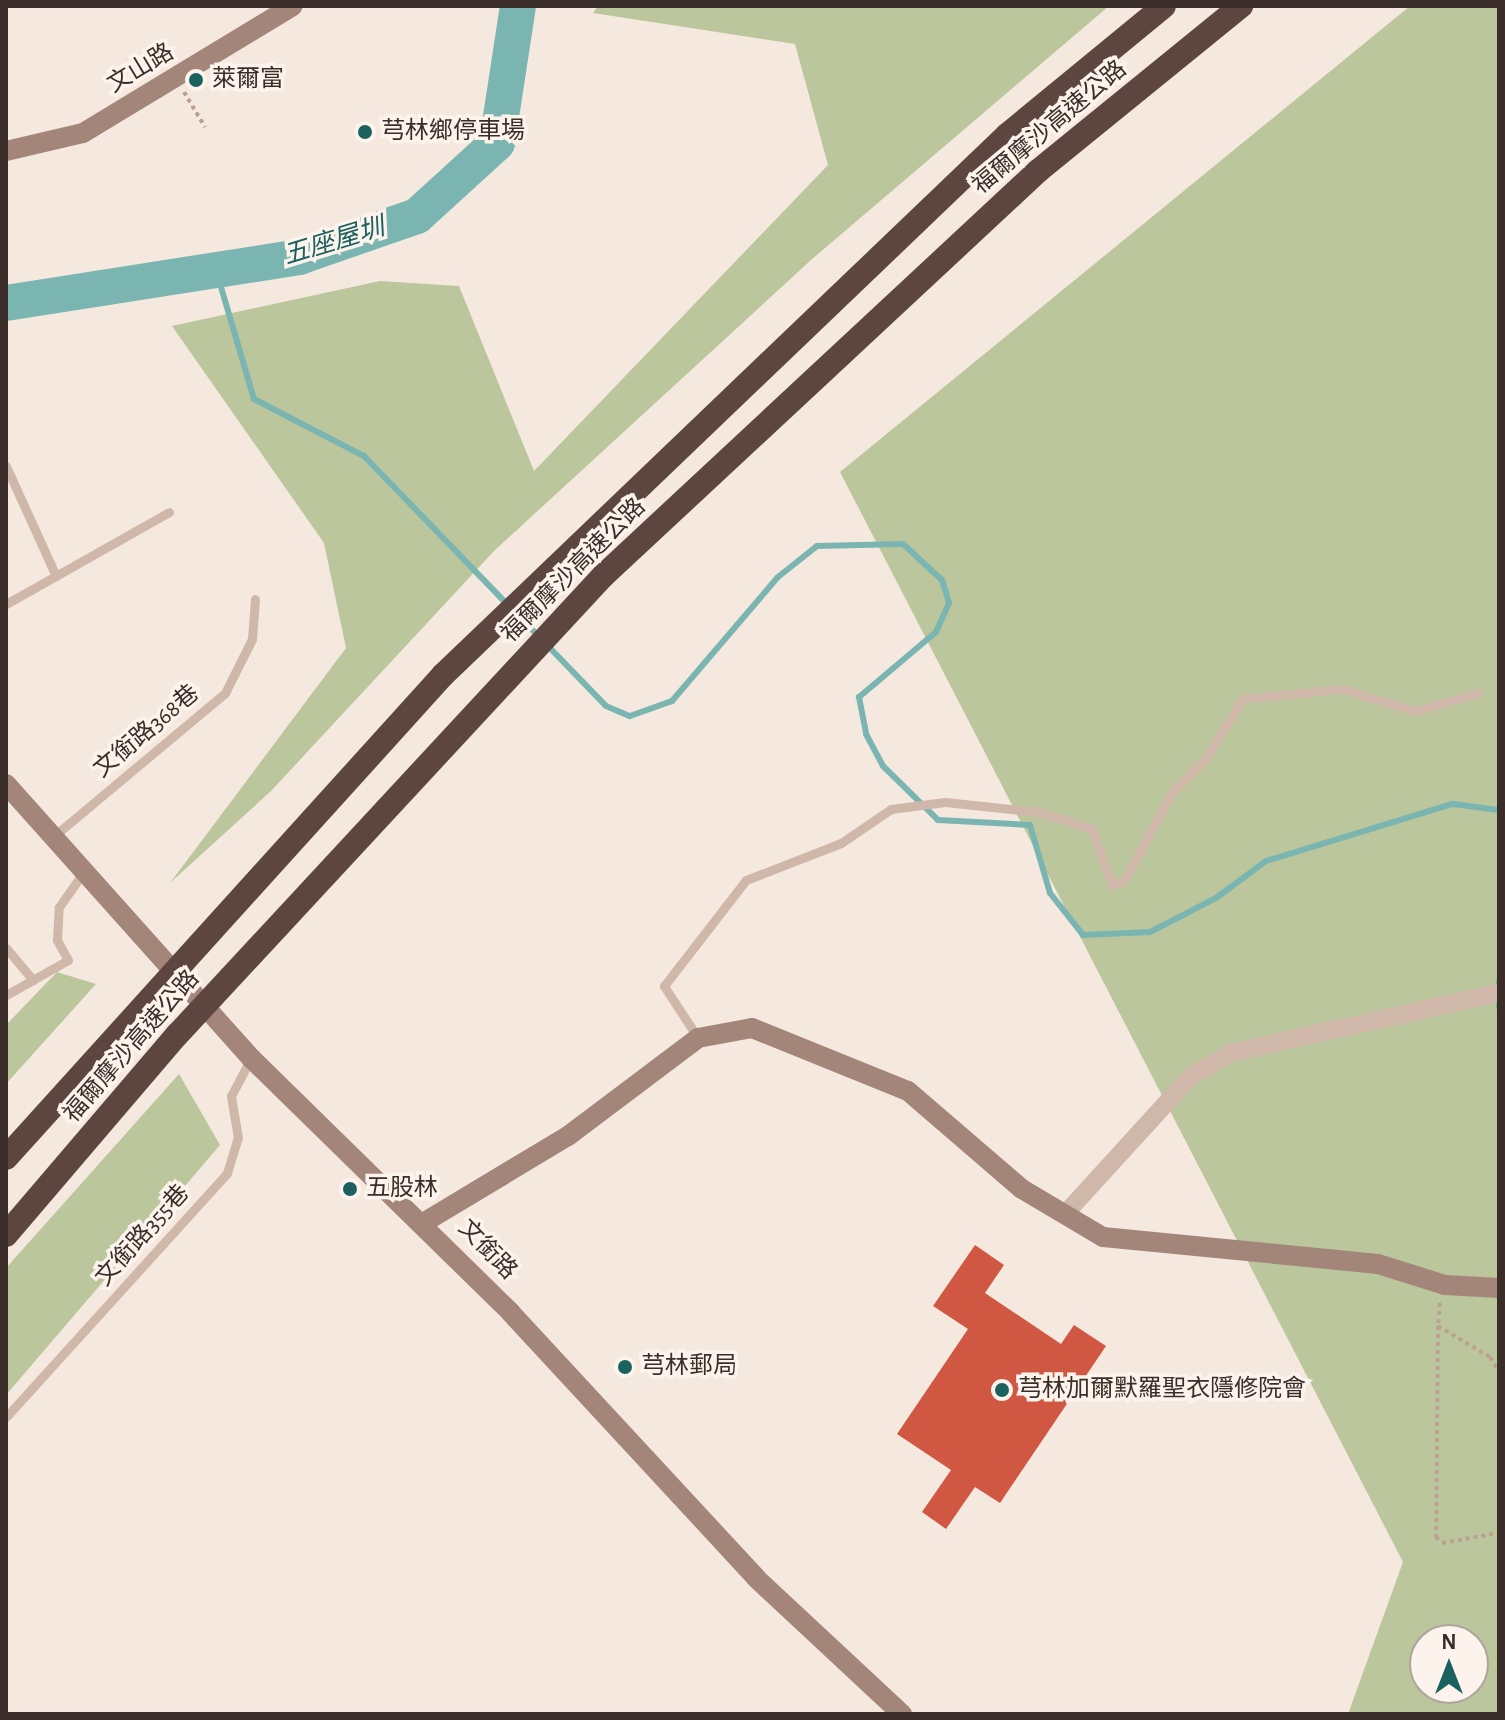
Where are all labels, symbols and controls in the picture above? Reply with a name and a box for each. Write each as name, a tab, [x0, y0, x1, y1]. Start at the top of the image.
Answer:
street label: 文山路	[103, 38, 179, 100]
street label: 福爾摩沙高速公路	[967, 55, 1133, 201]
place label: 萊爾富	[212, 66, 284, 94]
marker: 萊爾富	[187, 71, 205, 89]
place label: 芎林鄉停車場	[381, 118, 525, 146]
marker: 芎林鄉停車場	[356, 123, 374, 141]
water label: 五座屋圳	[280, 212, 388, 272]
street label: 福爾摩沙高速公路	[496, 493, 652, 649]
street label: 文銜路368巷	[89, 680, 205, 784]
street label: 福爾摩沙高速公路	[58, 965, 206, 1129]
place label: 五股林	[366, 1175, 438, 1203]
street label: 文銜路355巷	[90, 1180, 196, 1292]
marker: 五股林	[341, 1180, 359, 1198]
street label: 文銜路	[452, 1214, 522, 1286]
place label: 芎林郵局	[641, 1353, 737, 1381]
marker: 芎林郵局	[616, 1358, 634, 1376]
place label: 芎林加爾默羅聖衣隱修院會	[1018, 1376, 1306, 1404]
marker: 芎林加爾默羅聖衣隱修院會	[993, 1381, 1011, 1399]
north arrow	[1409, 1624, 1489, 1704]
text: N	[1441, 1631, 1457, 1653]

